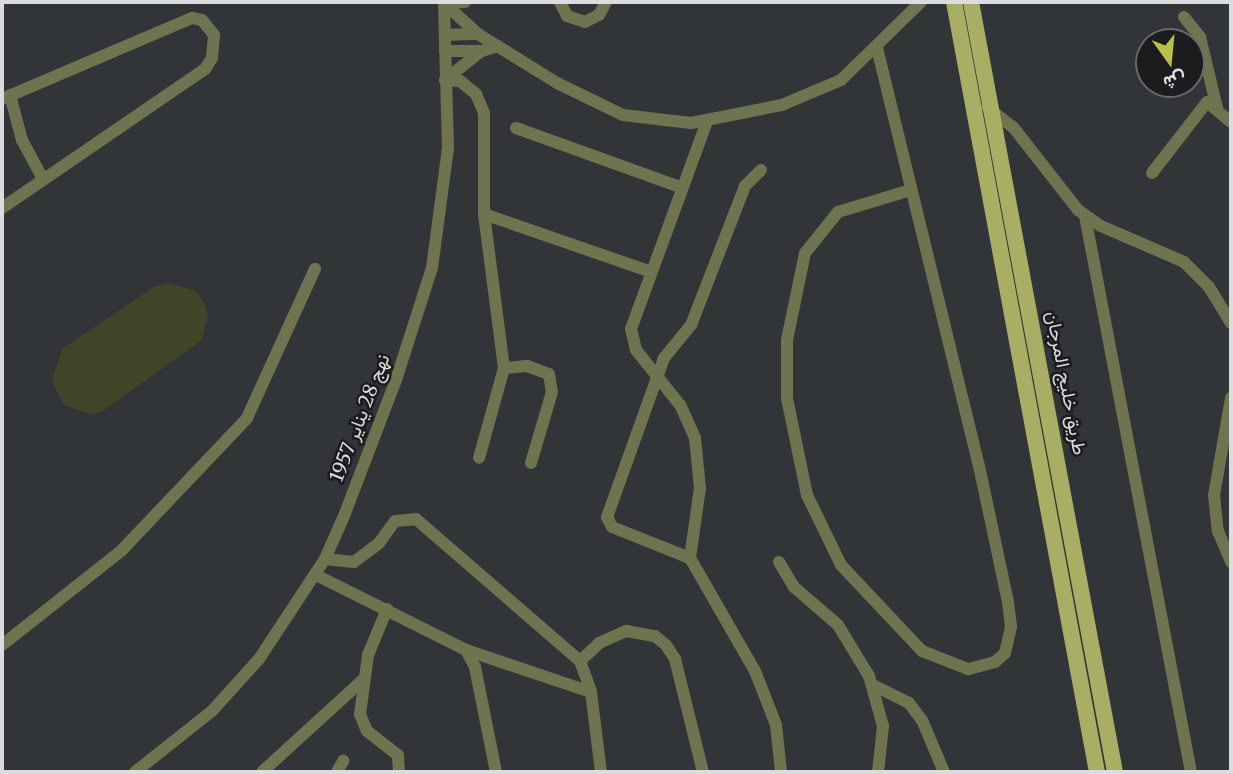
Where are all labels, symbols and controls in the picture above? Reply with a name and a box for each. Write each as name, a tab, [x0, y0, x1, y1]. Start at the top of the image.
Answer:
north arrow	[1135, 28, 1205, 98]
text: ش	[1161, 67, 1189, 96]
street label: طريق خليج المرجان	[1041, 309, 1091, 457]
street label: نهج 28 يناير 1957	[325, 351, 395, 485]

